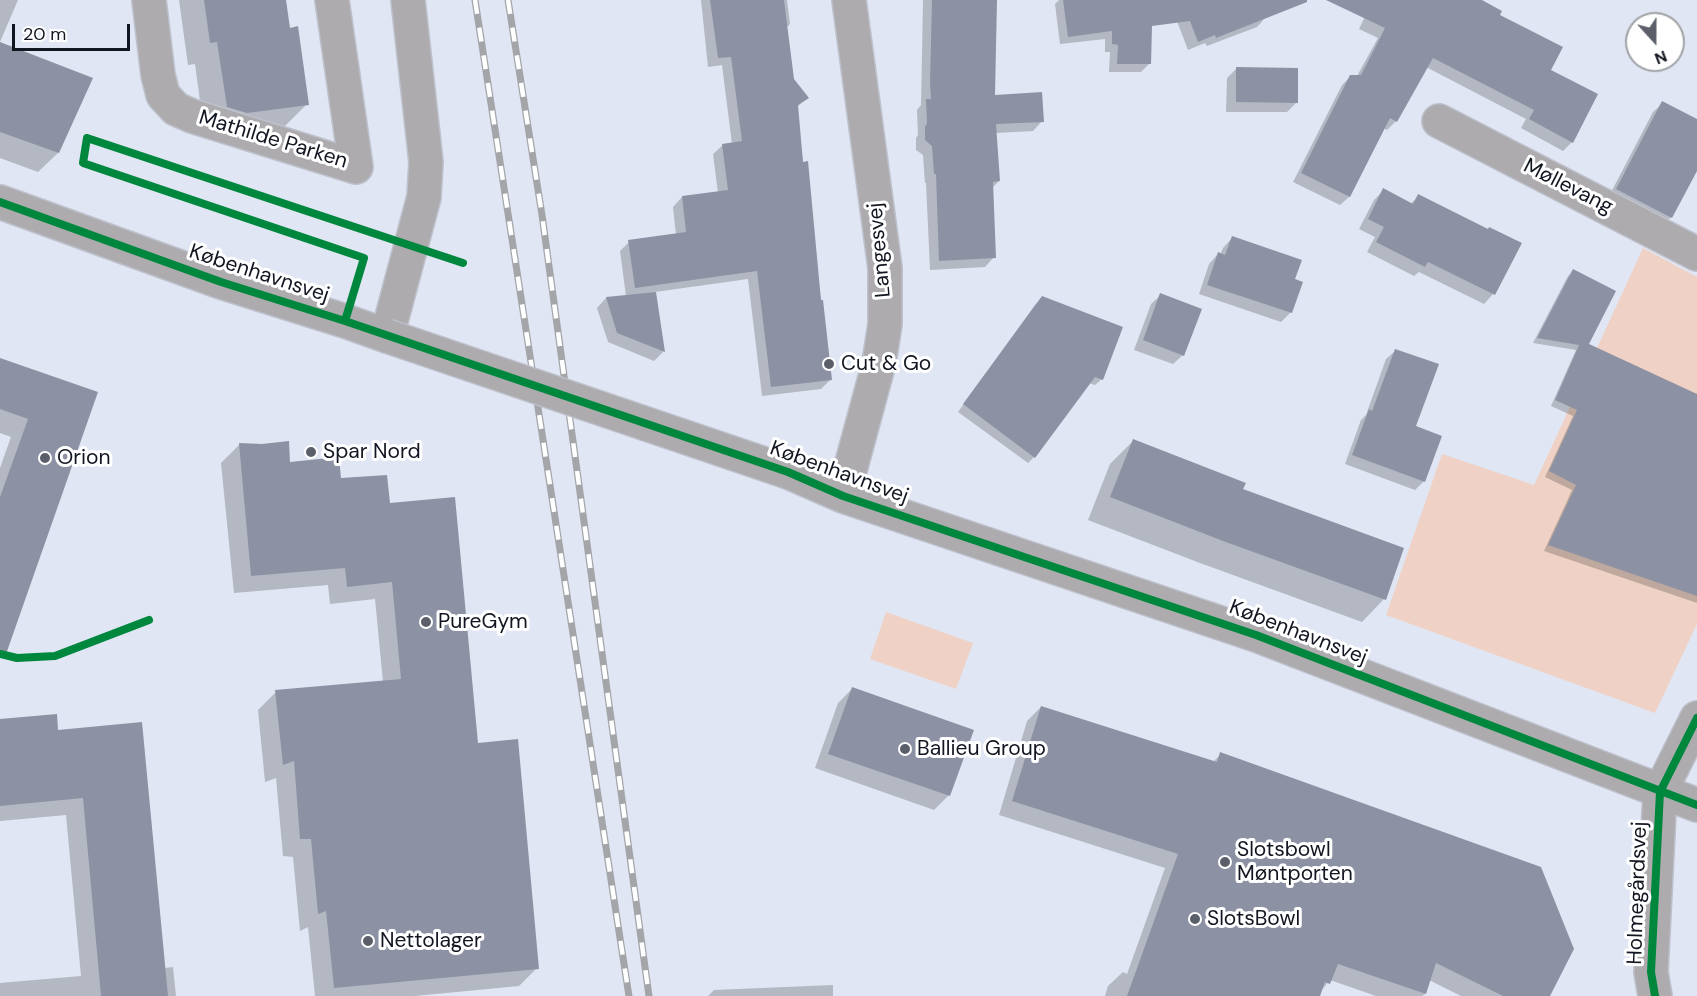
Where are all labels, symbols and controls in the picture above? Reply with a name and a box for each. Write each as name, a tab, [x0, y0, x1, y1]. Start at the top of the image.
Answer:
scale bar	[15, 12, 134, 50]
north arrow	[1625, 12, 1685, 72]
text: 20 m	[23, 22, 66, 46]
text: N	[1652, 46, 1670, 69]
street label: Mathilde Parken	[196, 105, 350, 175]
street label: Møllevang	[1519, 154, 1617, 220]
street label: Langesvej	[863, 201, 897, 299]
street label: Københavnsvej	[186, 240, 332, 308]
place label: Cut & Go	[841, 351, 931, 377]
marker: Cut & Go	[822, 357, 836, 371]
street label: Københavnsvej	[766, 436, 912, 510]
place label: Spar Nord	[323, 439, 421, 465]
place label: Orion	[57, 445, 111, 471]
marker: Spar Nord	[304, 445, 318, 459]
marker: Orion	[38, 451, 52, 465]
street label: Københavnsvej	[1225, 595, 1371, 671]
place label: PureGym	[438, 609, 528, 635]
marker: PureGym	[419, 615, 433, 629]
place label: Ballieu Group	[917, 736, 1046, 762]
marker: Ballieu Group	[898, 742, 912, 756]
street label: Holmegårdsvej	[1623, 821, 1653, 965]
place label: Slotsbowl Møntporten	[1237, 837, 1353, 887]
marker: Slotsbowl Møntporten	[1218, 855, 1232, 869]
place label: SlotsBowl	[1207, 906, 1300, 932]
marker: SlotsBowl	[1188, 912, 1202, 926]
place label: Nettolager	[380, 928, 482, 954]
marker: Nettolager	[361, 934, 375, 948]

